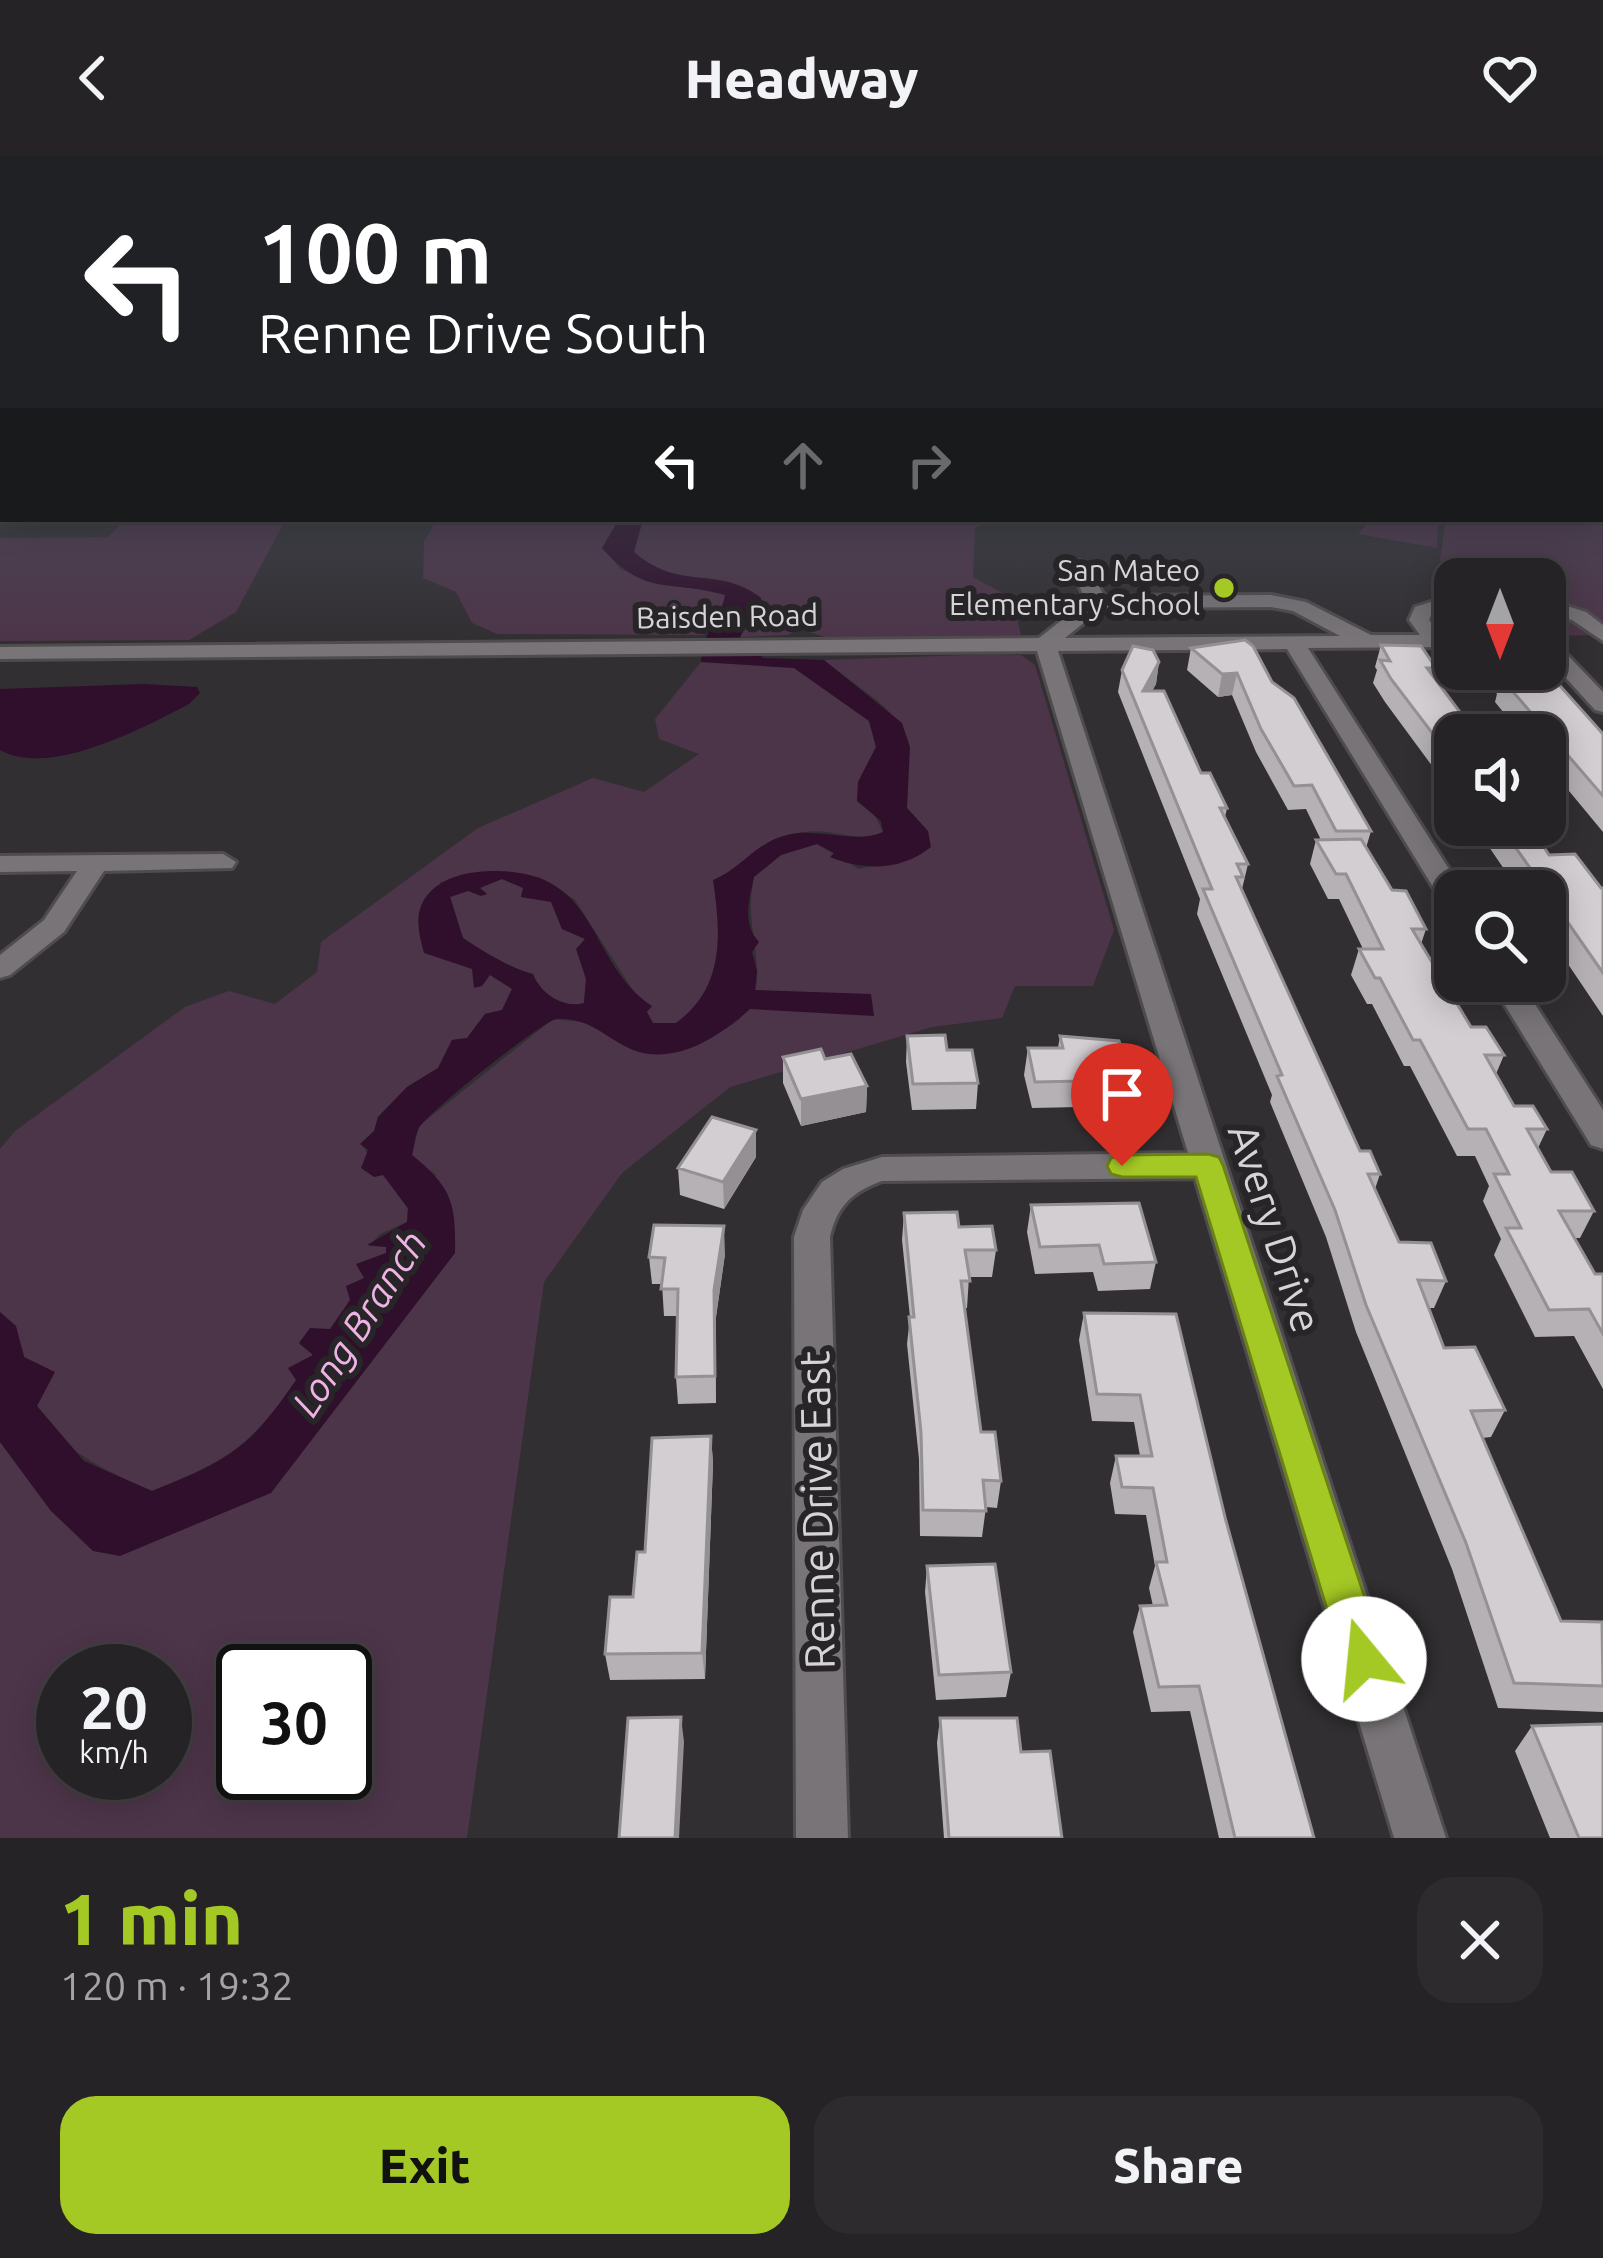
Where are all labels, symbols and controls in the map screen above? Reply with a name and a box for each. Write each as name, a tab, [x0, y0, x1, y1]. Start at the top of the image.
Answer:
icon: back	[60, 45, 126, 111]
icon: heart	[1477, 45, 1543, 111]
text: Headway	[684, 48, 919, 108]
icon: left	[60, 204, 216, 360]
text: 100 m	[258, 205, 492, 299]
text: Renne Drive South	[258, 303, 708, 363]
icon: left	[644, 432, 710, 498]
icon: ahead	[770, 432, 836, 498]
icon: right	[896, 432, 962, 498]
place label: San Mateo Elementary School	[949, 553, 1200, 621]
north arrow	[1434, 558, 1566, 690]
map controls	[1434, 558, 1566, 1002]
marker: San Mateo Elementary School	[1211, 575, 1237, 601]
street label: Baisden Road	[636, 597, 818, 635]
button: sound	[1434, 714, 1566, 846]
button: search	[1434, 870, 1566, 1002]
pin	[1071, 1043, 1173, 1166]
icon: arrive	[1089, 1061, 1155, 1127]
street label: Avery Drive	[1220, 1118, 1331, 1338]
water label: Long Branch	[283, 1222, 434, 1423]
street label: Renne Drive East	[790, 1350, 843, 1670]
position arrow	[1301, 1596, 1427, 1722]
speed limit sign: 30	[216, 1644, 372, 1800]
text: 20	[80, 1673, 148, 1740]
text: km/h	[79, 1735, 149, 1769]
button: close	[1417, 1877, 1543, 2003]
text: 1 min	[60, 1878, 243, 1959]
text: 120 m · 19:32	[60, 1964, 294, 2007]
button: Exit	[60, 2096, 790, 2234]
button: Share	[814, 2096, 1543, 2234]

